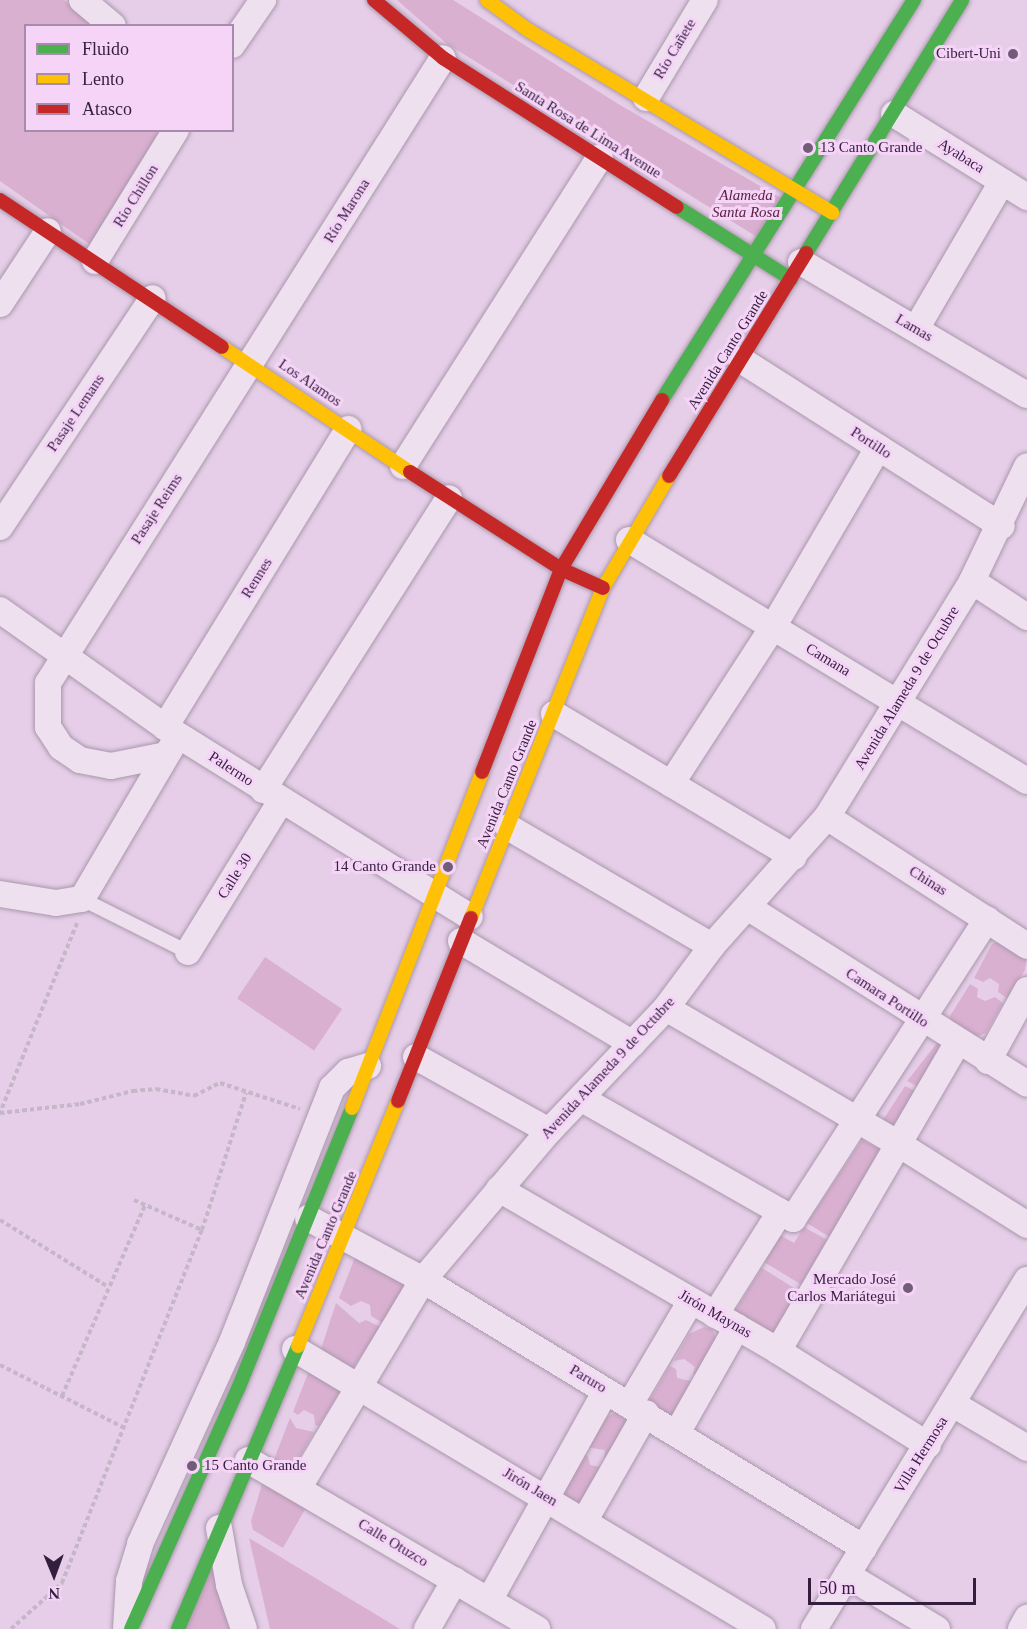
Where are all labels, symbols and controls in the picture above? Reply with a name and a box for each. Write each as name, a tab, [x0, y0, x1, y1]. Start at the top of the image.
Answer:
street label: Río Cañete	[650, 16, 700, 82]
legend	[24, 24, 234, 132]
text: Fluido	[82, 39, 129, 59]
place label: Cibert-Uni	[936, 45, 1001, 63]
marker: Cibert-Uni	[1006, 47, 1020, 61]
text: Lento	[82, 69, 124, 89]
street label: Santa Rosa de Lima Avenue	[511, 77, 665, 183]
text: Atasco	[82, 99, 132, 119]
street label: Ayabaca	[935, 135, 987, 177]
place label: 13 Canto Grande	[820, 139, 922, 157]
marker: 13 Canto Grande	[801, 141, 815, 155]
street label: Río Chillon	[110, 161, 162, 231]
street label: Río Marona	[320, 176, 374, 246]
park label: Alameda Santa Rosa	[712, 186, 780, 221]
street label: Avenida Canto Grande	[684, 287, 772, 413]
street label: Lamas	[892, 310, 936, 346]
street label: Los Alamos	[275, 355, 345, 411]
street label: Pasaje Lemans	[43, 371, 109, 455]
street label: Portillo	[847, 423, 895, 463]
street label: Pasaje Reims	[128, 470, 186, 548]
street label: Rennes	[238, 555, 276, 601]
street label: Avenida Alameda 9 de Octubre	[851, 602, 963, 774]
street label: Camana	[802, 640, 854, 680]
street label: Avenida Canto Grande	[473, 717, 541, 851]
street label: Palermo	[205, 748, 257, 790]
street label: Calle 30	[214, 850, 256, 902]
place label: 14 Canto Grande	[334, 858, 436, 876]
marker: 14 Canto Grande	[441, 860, 455, 874]
street label: Chinas	[906, 862, 950, 900]
street label: Camara Portillo	[842, 964, 932, 1032]
street label: Avenida Alameda 9 de Octubre	[537, 993, 679, 1143]
street label: Avenida Canto Grande	[291, 1168, 361, 1302]
place label: Mercado José Carlos Mariátegui	[787, 1270, 896, 1305]
marker: Mercado José Carlos Mariátegui	[901, 1281, 915, 1295]
street label: Jirón Maynas	[675, 1286, 755, 1342]
street label: Paruro	[566, 1361, 610, 1397]
street label: Villa Hermosa	[890, 1413, 952, 1497]
place label: 15 Canto Grande	[204, 1457, 306, 1475]
marker: 15 Canto Grande	[185, 1459, 199, 1473]
street label: Jirón Jaen	[499, 1464, 561, 1510]
street label: Calle Otuzco	[355, 1515, 431, 1571]
north arrow	[24, 1545, 84, 1605]
scale bar	[811, 1566, 979, 1604]
text: 50 m	[819, 1578, 856, 1598]
text: N	[48, 1585, 60, 1602]

